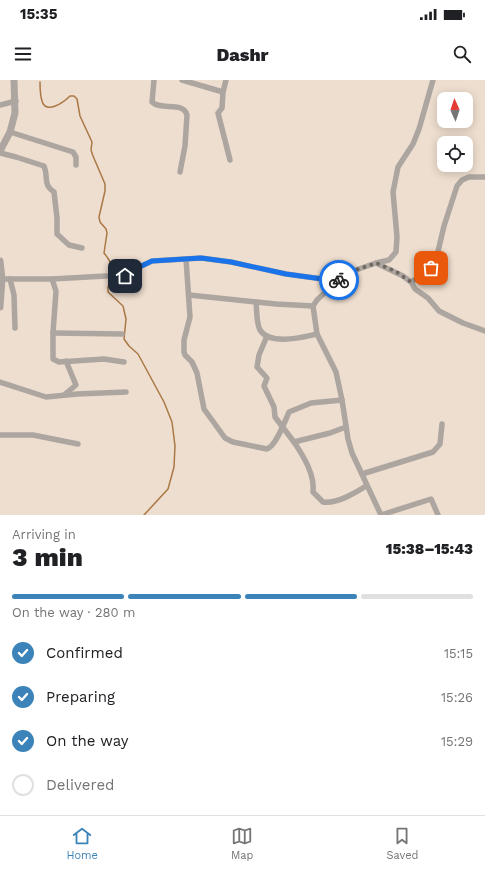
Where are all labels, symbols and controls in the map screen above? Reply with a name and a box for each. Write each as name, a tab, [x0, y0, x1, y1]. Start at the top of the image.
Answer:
text: 15:35	[20, 5, 57, 23]
icon: menu	[12, 43, 34, 65]
icon: search	[451, 43, 473, 65]
text: Dashr	[217, 44, 268, 65]
north arrow	[437, 92, 473, 128]
map controls	[437, 92, 473, 172]
button: locate	[437, 136, 473, 172]
pin	[414, 251, 448, 285]
icon: bag	[420, 257, 442, 279]
pin	[108, 259, 142, 293]
courier	[319, 260, 359, 300]
icon: home	[114, 265, 136, 287]
icon: bike	[328, 269, 350, 291]
text: Arriving in	[12, 527, 76, 542]
text: 15:38–15:43	[386, 540, 473, 558]
text: 3 min	[12, 542, 83, 572]
text: On the way · 280 m	[12, 605, 135, 620]
icon: check	[12, 642, 34, 664]
text: Confirmed	[46, 644, 123, 662]
text: 15:15	[444, 646, 473, 661]
icon: check	[12, 686, 34, 708]
text: Preparing	[46, 688, 115, 706]
text: 15:26	[441, 690, 473, 705]
icon: check	[12, 730, 34, 752]
text: On the way	[46, 732, 128, 750]
text: 15:29	[441, 734, 473, 749]
text: Delivered	[46, 776, 114, 794]
tab: Home	[67, 825, 98, 862]
tab: Map	[231, 825, 253, 862]
tab: Saved	[386, 825, 418, 862]

